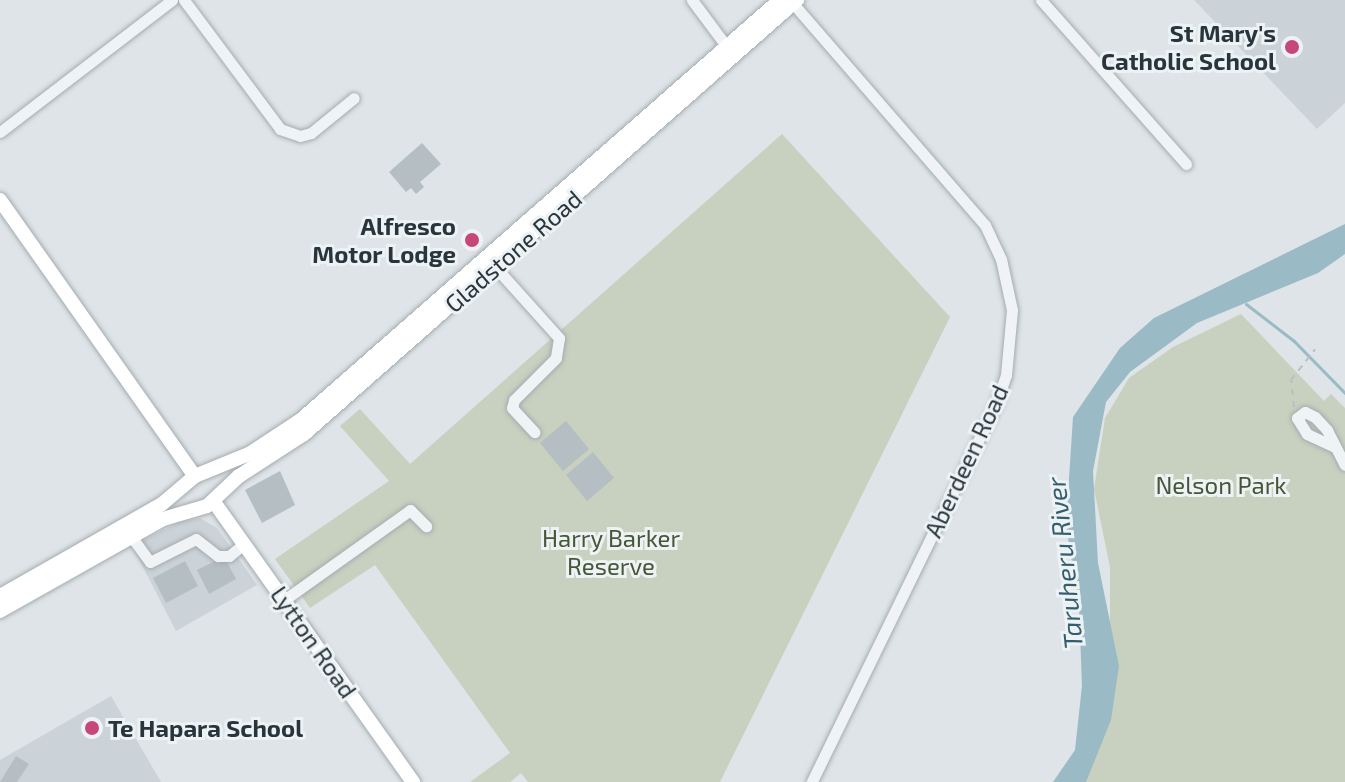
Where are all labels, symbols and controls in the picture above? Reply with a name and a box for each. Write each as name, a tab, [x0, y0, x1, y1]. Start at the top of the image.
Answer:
place label: St Mary's Catholic School	[1101, 19, 1276, 75]
marker: St Mary's Catholic School	[1283, 38, 1301, 56]
street label: Gladstone Road	[439, 184, 587, 318]
place label: Alfresco Motor Lodge	[312, 212, 456, 268]
marker: Alfresco Motor Lodge	[463, 231, 481, 249]
street label: Aberdeen Road	[918, 380, 1014, 542]
park label: Nelson Park	[1155, 471, 1287, 499]
water label: Taruheru River	[1039, 476, 1089, 650]
park label: Harry Barker Reserve	[542, 524, 680, 580]
street label: Lytton Road	[265, 581, 363, 703]
place label: Te Hapara School	[108, 714, 303, 742]
marker: Te Hapara School	[83, 719, 101, 737]

